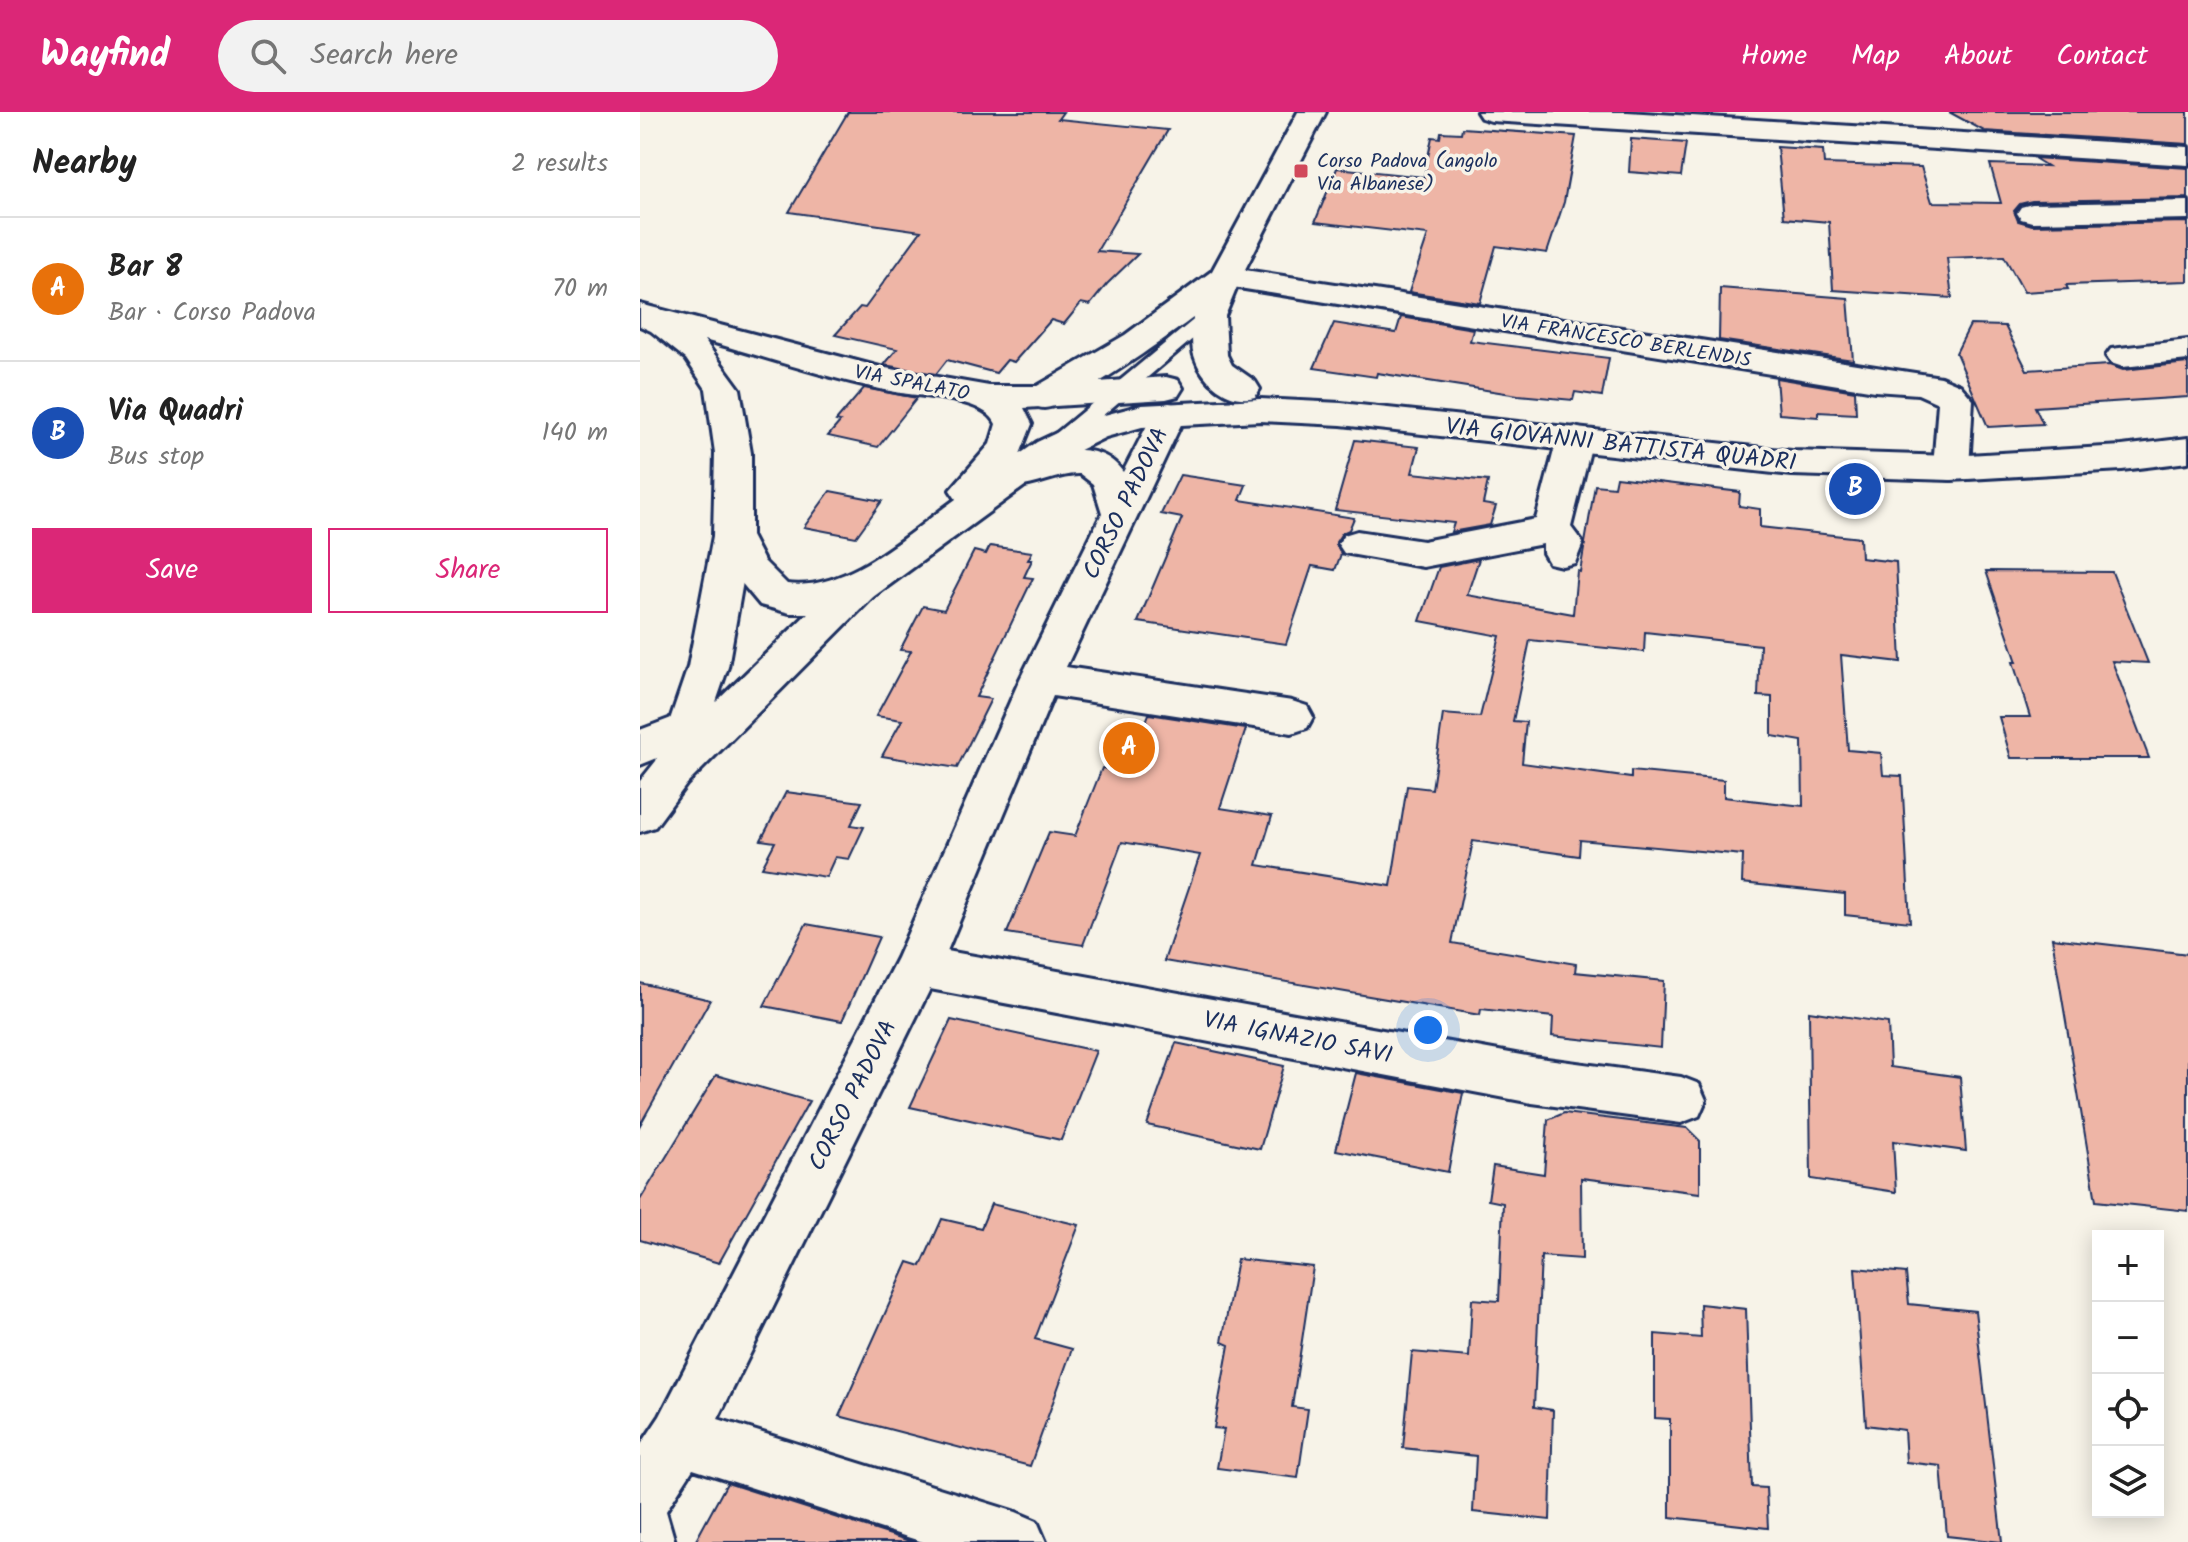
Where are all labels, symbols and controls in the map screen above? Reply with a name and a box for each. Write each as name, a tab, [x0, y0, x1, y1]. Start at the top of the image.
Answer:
search box	[218, 20, 778, 92]
text: Wayfind	[40, 26, 170, 86]
text: Search here	[310, 32, 458, 80]
icon: search	[246, 34, 290, 78]
text: Home	[1741, 34, 1807, 79]
text: Map	[1851, 34, 1900, 79]
text: About	[1944, 34, 2012, 79]
text: Contact	[2056, 34, 2148, 79]
text: Nearby	[32, 137, 137, 191]
text: 2 results	[511, 143, 608, 185]
place label: Corso Padova (angolo Via Albanese)	[1317, 146, 1498, 201]
marker: Corso Padova (angolo Via Albanese)	[1292, 162, 1310, 180]
text: Bar 8	[108, 244, 182, 292]
text: A	[50, 268, 66, 310]
text: 70 m	[552, 268, 608, 310]
text: Bar · Corso Padova	[108, 292, 316, 334]
street label: VIA FRANCESCO BERLENDIS	[1498, 306, 1754, 378]
street label: VIA SPALATO	[851, 357, 972, 411]
text: Via Quadri	[108, 388, 243, 436]
street label: VIA GIOVANNI BATTISTA QUADRI	[1444, 408, 1798, 483]
text: B	[50, 412, 66, 454]
text: 140 m	[541, 412, 608, 454]
street label: CORSO PADOVA	[1073, 421, 1180, 587]
text: Bus stop	[108, 436, 204, 478]
pin: B	[1829, 459, 1881, 519]
button: Save	[32, 528, 312, 613]
button: Share	[328, 528, 608, 613]
pin: A	[1103, 718, 1155, 778]
street label: VIA IGNAZIO SAVI	[1200, 1001, 1395, 1076]
your location	[1408, 1010, 1448, 1050]
street label: CORSO PADOVA	[798, 1013, 908, 1178]
map controls	[2092, 1230, 2164, 1518]
button: +	[2092, 1230, 2164, 1302]
button: −	[2092, 1302, 2164, 1374]
button: locate	[2092, 1374, 2164, 1446]
button: layers	[2092, 1446, 2164, 1518]

